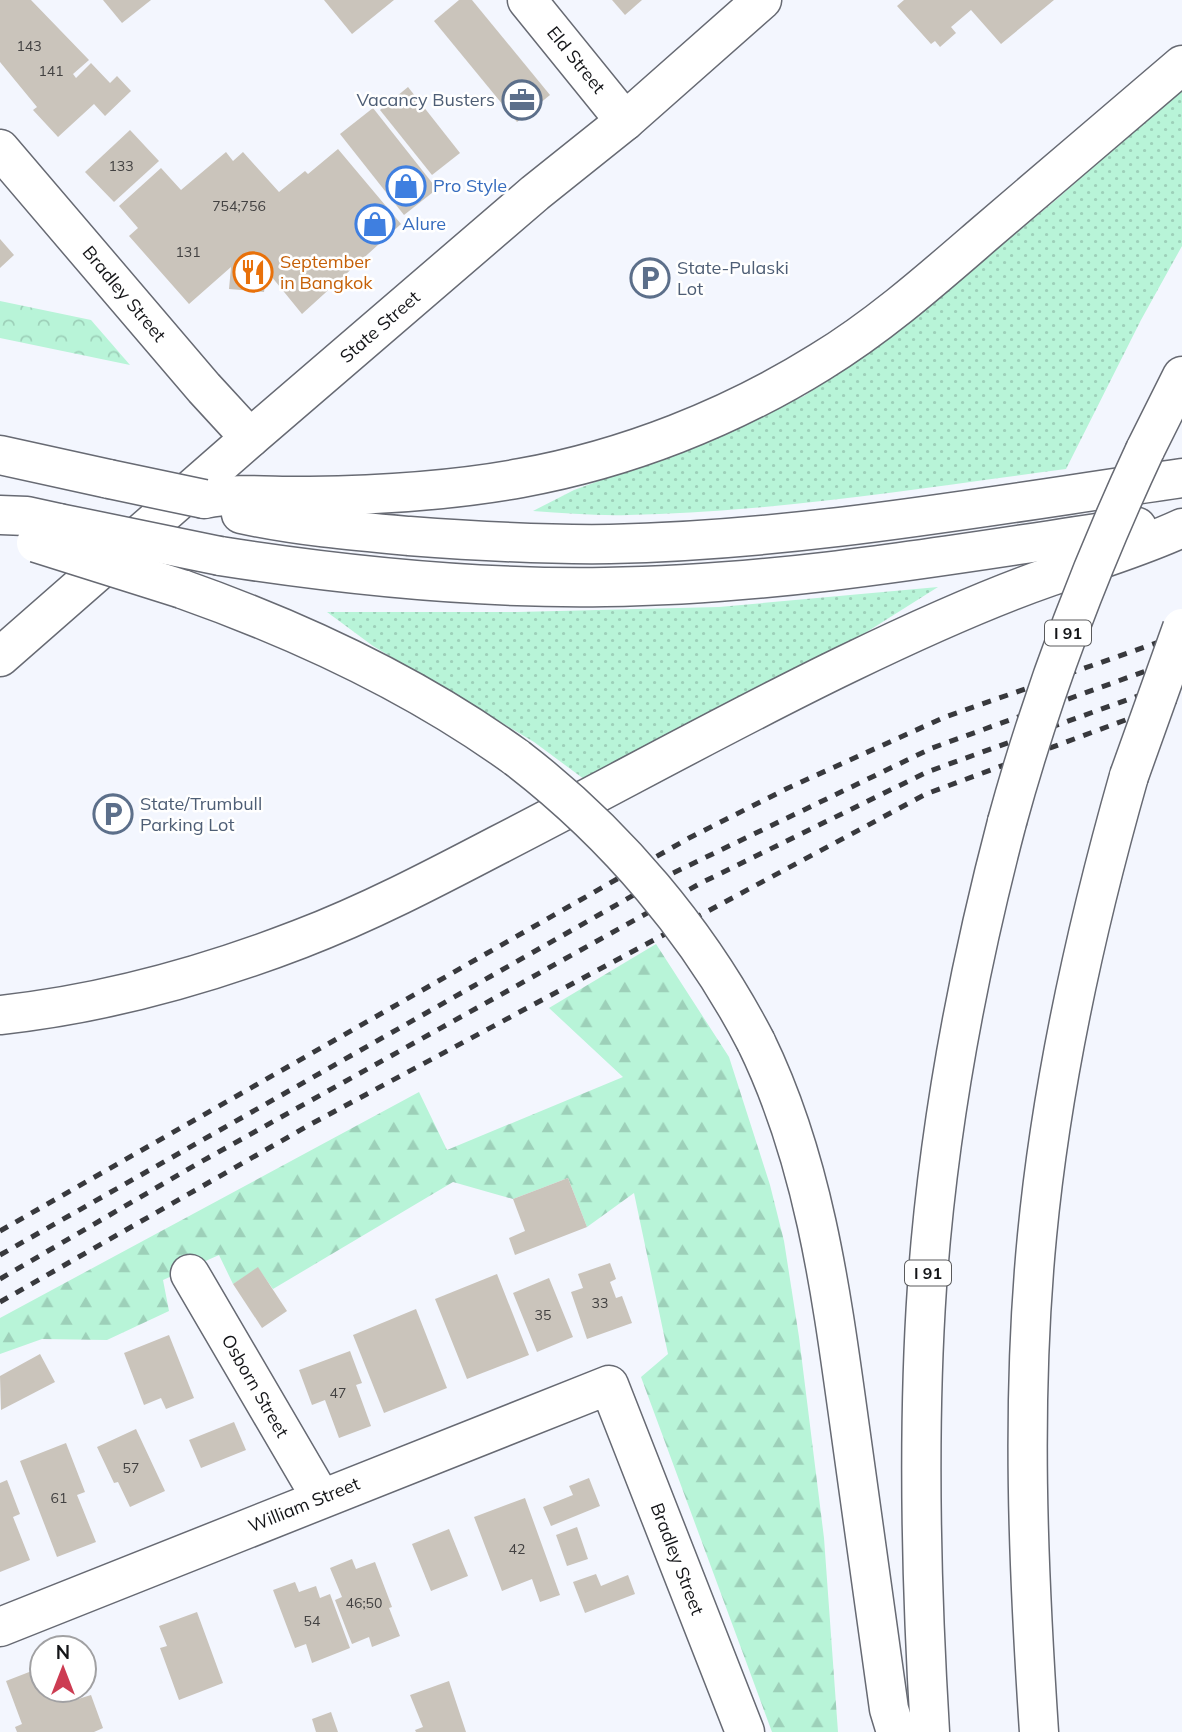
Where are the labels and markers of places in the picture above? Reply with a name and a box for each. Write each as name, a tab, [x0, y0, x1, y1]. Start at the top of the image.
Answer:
office icon: Vacancy Busters	[501, 79, 543, 121]
place label: Vacancy Busters	[356, 88, 495, 111]
shop icon: Pro Style	[385, 165, 427, 207]
place label: Pro Style	[433, 174, 507, 197]
shop icon: Alure	[354, 203, 396, 245]
place label: Alure	[402, 212, 446, 235]
place label: September in Bangkok	[280, 250, 373, 294]
restaurant icon: September in Bangkok	[232, 251, 274, 293]
place label: State-Pulaski Lot	[677, 256, 789, 300]
parking icon: State-Pulaski Lot	[629, 257, 671, 299]
place label: State/Trumbull Parking Lot	[140, 792, 262, 836]
parking icon: State/Trumbull Parking Lot	[92, 793, 134, 835]

